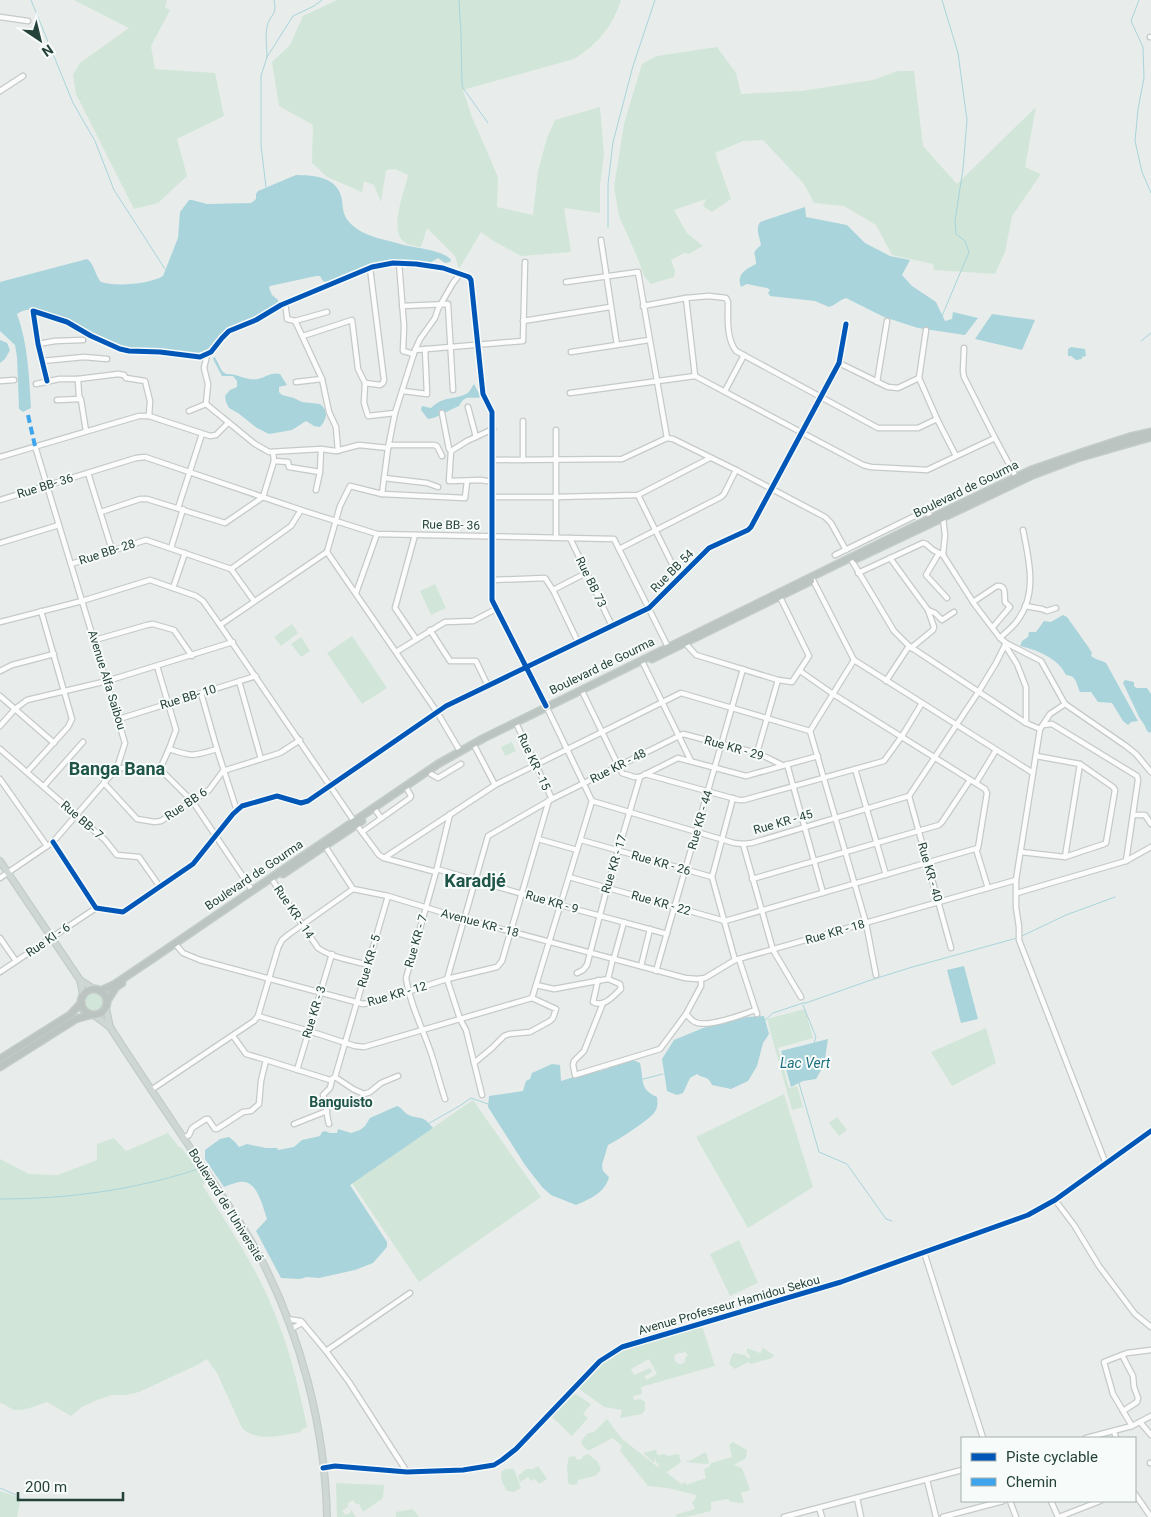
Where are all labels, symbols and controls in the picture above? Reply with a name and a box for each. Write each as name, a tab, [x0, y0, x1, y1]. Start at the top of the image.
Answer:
north arrow	[15, 15, 65, 65]
text: N	[39, 41, 56, 60]
street label: Boulevard de Gourma	[911, 458, 1021, 520]
street label: Rue BB- 36	[15, 471, 75, 501]
street label: Rue BB- 36	[422, 517, 480, 533]
street label: Rue BB- 28	[77, 536, 137, 568]
street label: Rue BB 54	[648, 547, 696, 595]
street label: Rue BB 73	[573, 554, 609, 610]
street label: Avenue Alfa Saibou	[85, 629, 129, 731]
street label: Boulevard de Gourma	[547, 635, 657, 697]
street label: Rue BB- 10	[158, 682, 218, 712]
street label: Rue KR - 15	[515, 731, 553, 793]
street label: Rue KR - 29	[703, 733, 765, 763]
street label: Rue KR - 48	[588, 746, 649, 786]
district label: Banga Bana	[69, 758, 166, 779]
street label: Rue BB 6	[162, 785, 210, 823]
street label: Rue KR - 44	[685, 788, 715, 851]
street label: Rue BB- 7	[58, 798, 106, 842]
street label: Rue KR - 45	[752, 807, 815, 837]
street label: Rue KR - 17	[598, 833, 630, 895]
street label: Boulevard de Gourma	[202, 837, 306, 913]
street label: Rue KR - 40	[915, 841, 945, 904]
street label: Rue KR - 26	[630, 848, 693, 878]
district label: Karadjé	[444, 870, 506, 891]
street label: Rue KR - 14	[271, 883, 317, 941]
street label: Rue KR - 9	[524, 888, 580, 916]
street label: Rue KR - 22	[630, 888, 693, 918]
street label: Avenue KR - 18	[440, 906, 521, 940]
street label: Rue KR - 7	[402, 913, 430, 969]
street label: Rue KR - 18	[804, 917, 867, 947]
street label: Rue KI - 6	[23, 920, 73, 960]
street label: Rue KR - 5	[355, 933, 383, 989]
street label: Rue KR - 12	[366, 979, 429, 1009]
street label: Rue KR - 3	[299, 984, 329, 1040]
water label: Lac Vert	[780, 1055, 831, 1071]
district label: Banguisto	[309, 1094, 373, 1110]
street label: Boulevard de l'Université	[186, 1146, 266, 1264]
street label: Avenue Professeur Hamidou Sekou	[637, 1272, 821, 1338]
legend	[961, 1437, 1136, 1502]
text: Piste cyclable	[1006, 1448, 1098, 1466]
scale bar	[18, 1470, 122, 1502]
text: Chemin	[1006, 1473, 1057, 1491]
text: 200 m	[25, 1478, 67, 1496]

